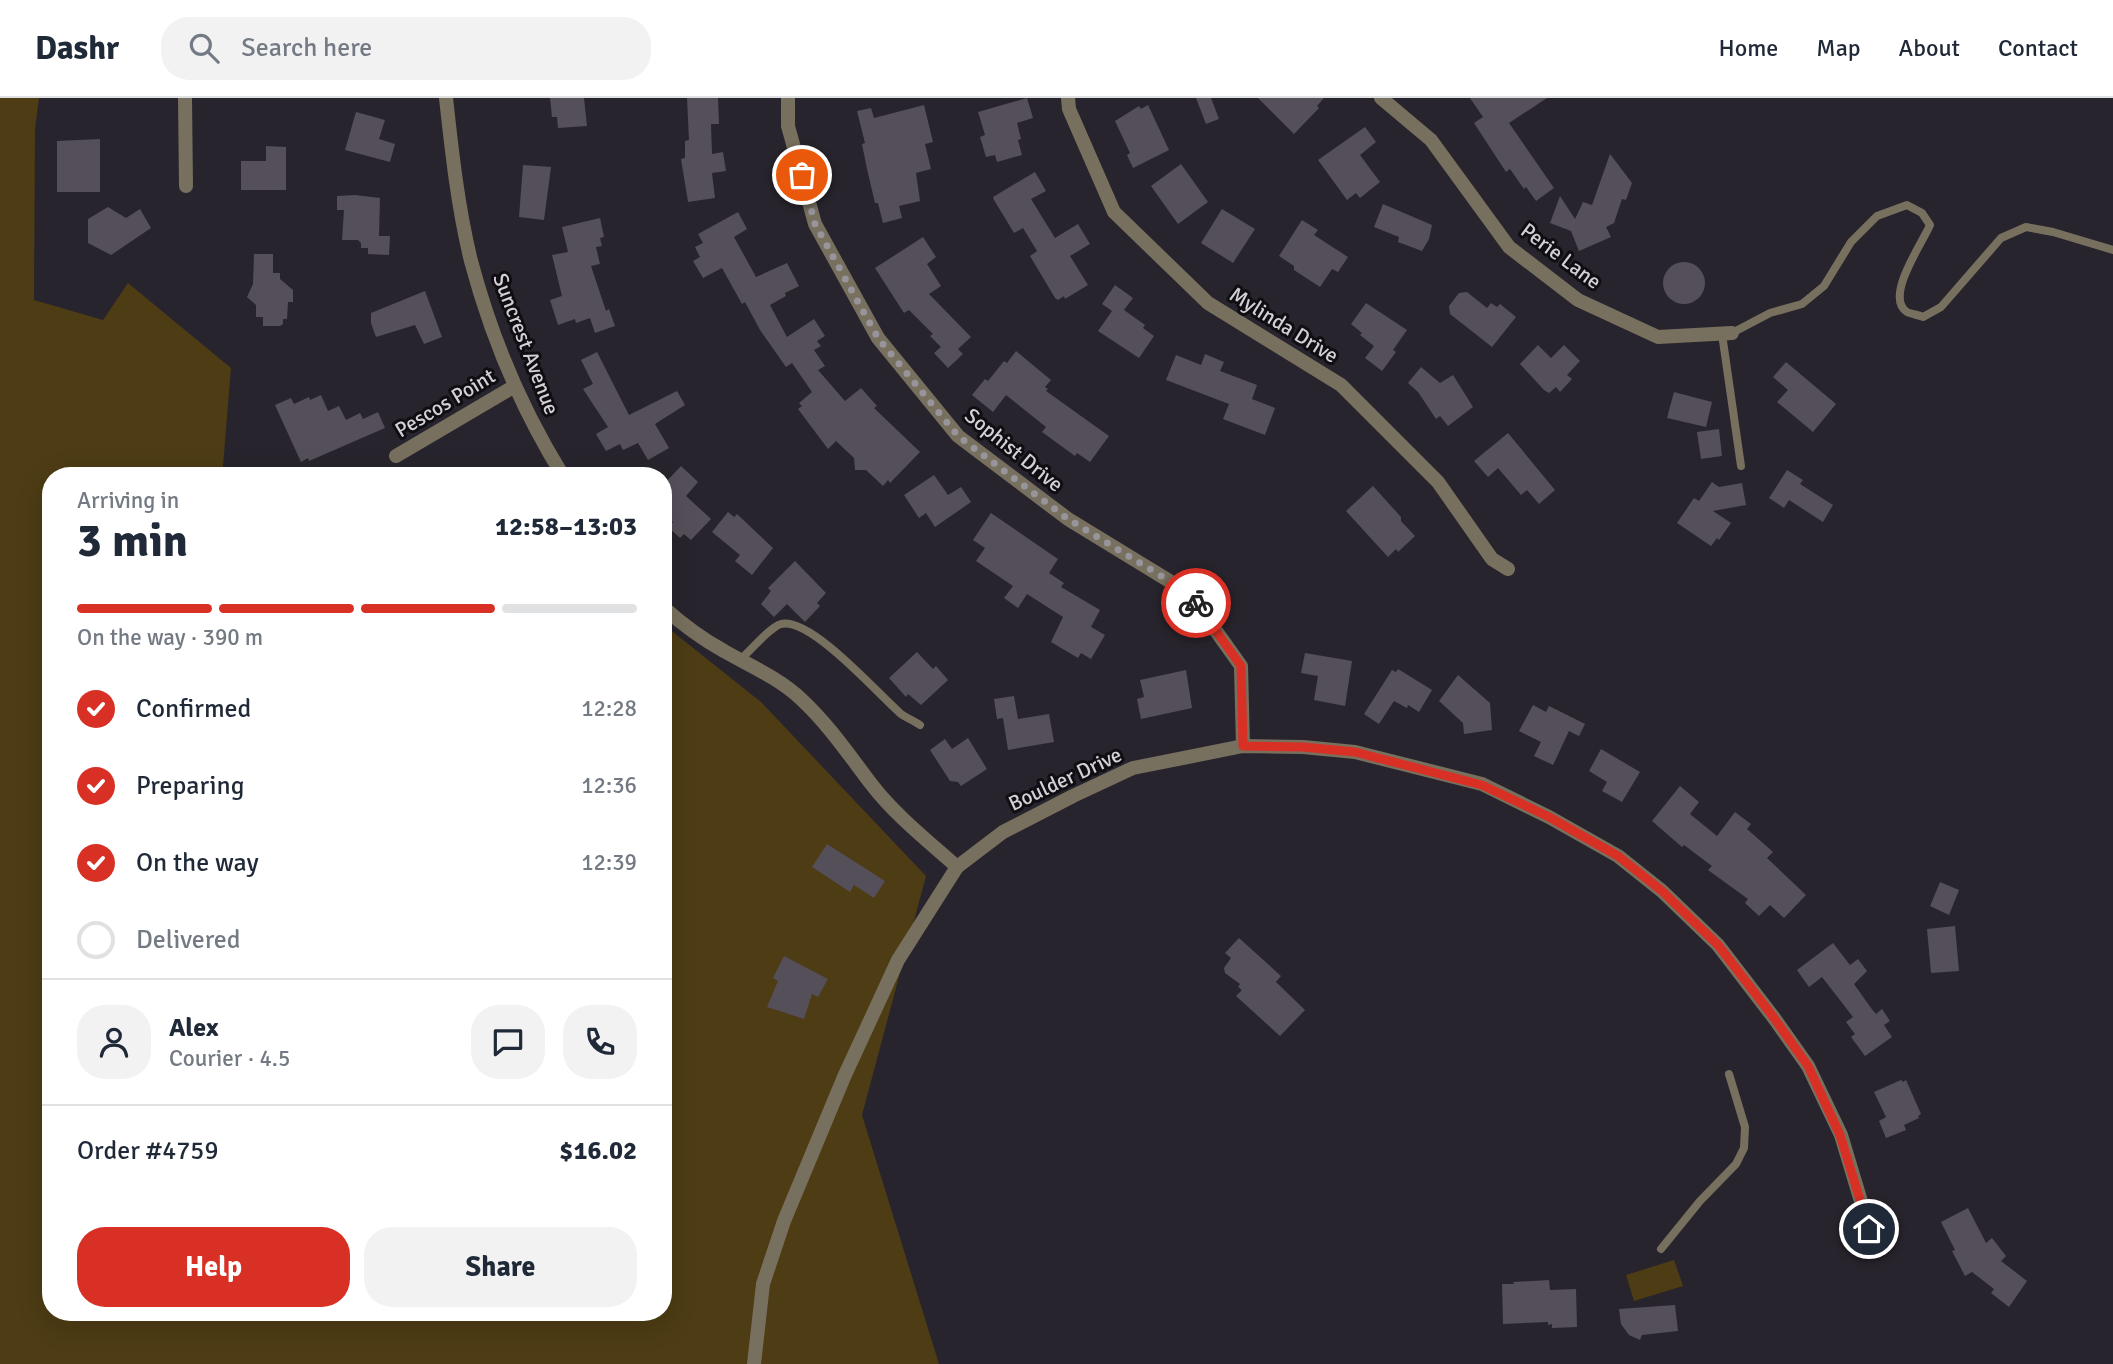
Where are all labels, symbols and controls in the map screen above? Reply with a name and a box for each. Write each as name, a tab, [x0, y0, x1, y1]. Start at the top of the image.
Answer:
search box	[161, 17, 651, 80]
text: Dashr	[35, 28, 119, 69]
icon: search	[185, 29, 223, 67]
text: Search here	[241, 32, 372, 64]
text: Home	[1718, 33, 1778, 63]
text: Map	[1816, 33, 1861, 63]
text: About	[1899, 33, 1960, 63]
text: Contact	[1998, 33, 2078, 63]
pin	[772, 145, 832, 205]
icon: bag	[783, 156, 821, 194]
street label: Perie Lane	[1516, 217, 1606, 295]
street label: Suncrest Avenue	[487, 270, 565, 418]
street label: Mylinda Drive	[1225, 281, 1343, 369]
street label: Pescos Point	[390, 363, 500, 443]
street label: Sophist Drive	[960, 402, 1068, 498]
text: Arriving in	[77, 486, 179, 515]
text: 12:58–13:03	[495, 511, 637, 543]
text: 3 min	[77, 513, 188, 569]
courier	[1161, 568, 1231, 638]
icon: bike	[1177, 584, 1215, 622]
text: On the way · 390 m	[77, 623, 263, 652]
icon: check	[77, 690, 115, 728]
text: Confirmed	[136, 693, 251, 725]
text: 12:28	[581, 694, 637, 723]
street label: Boulder Drive	[1004, 741, 1126, 817]
icon: check	[77, 767, 115, 805]
text: Preparing	[136, 770, 244, 802]
text: 12:36	[581, 771, 637, 800]
icon: check	[77, 844, 115, 882]
text: On the way	[136, 847, 259, 879]
text: 12:39	[581, 848, 637, 877]
text: Delivered	[136, 924, 241, 956]
button: person	[77, 1005, 151, 1079]
button: chat	[471, 1005, 545, 1079]
button: phone	[563, 1005, 637, 1079]
text: Alex	[169, 1012, 219, 1044]
text: Courier · 4.5	[169, 1044, 290, 1073]
text: Order #4759	[77, 1135, 218, 1167]
text: $16.02	[559, 1135, 637, 1167]
pin	[1839, 1199, 1899, 1259]
icon: home	[1850, 1210, 1888, 1248]
button: Help	[77, 1227, 350, 1307]
button: Share	[364, 1227, 637, 1307]

